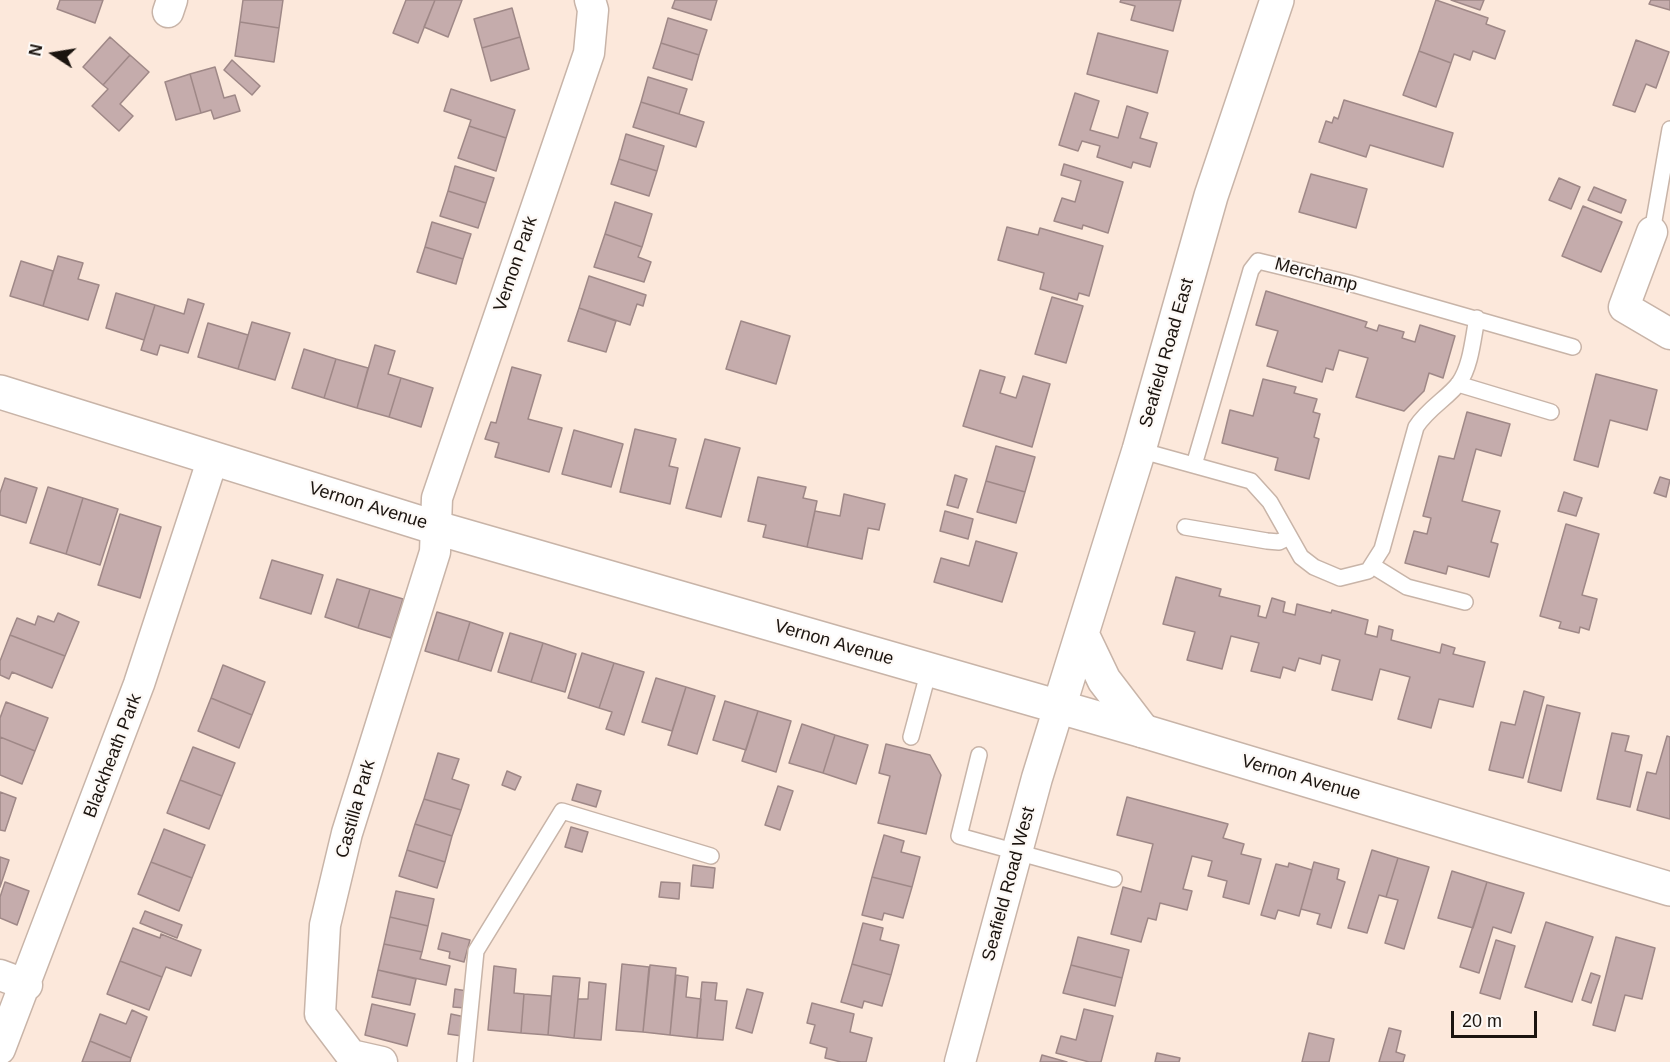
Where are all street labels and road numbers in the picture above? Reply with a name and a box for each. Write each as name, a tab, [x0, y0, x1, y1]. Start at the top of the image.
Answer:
street label: Vernon Park	[490, 214, 542, 314]
street label: Merchamp	[1272, 254, 1360, 296]
street label: Seafield Road East	[1135, 276, 1199, 430]
street label: Vernon Avenue	[306, 478, 430, 534]
street label: Vernon Avenue	[772, 616, 896, 670]
street label: Blackheath Park	[79, 691, 147, 821]
street label: Vernon Avenue	[1239, 751, 1363, 805]
street label: Castilla Park	[332, 757, 380, 861]
street label: Seafield Road West	[978, 805, 1040, 963]

